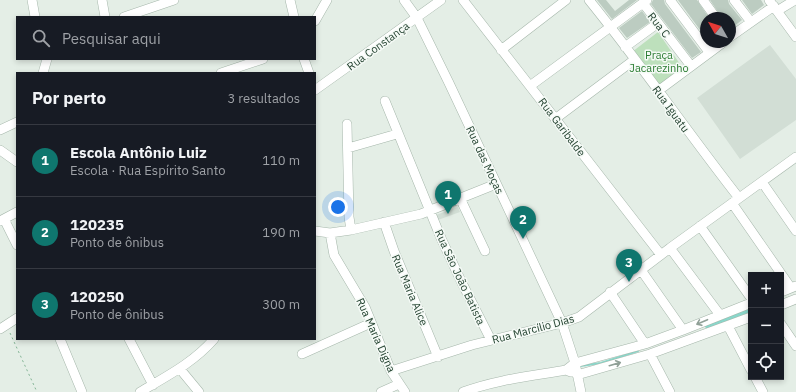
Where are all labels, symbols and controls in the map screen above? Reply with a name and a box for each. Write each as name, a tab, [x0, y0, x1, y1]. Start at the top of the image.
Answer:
street label: Rua C	[645, 9, 673, 41]
north arrow	[700, 12, 736, 48]
search box	[16, 16, 316, 60]
street label: Rua Constança	[344, 19, 412, 73]
icon: search	[30, 27, 52, 49]
text: Pesquisar aqui	[62, 29, 161, 48]
park label: Praça Jacarezinho	[629, 48, 689, 75]
street label: Rua Iguatu	[649, 83, 693, 135]
text: Por perto	[32, 87, 106, 109]
text: 3 resultados	[227, 90, 300, 107]
street label: Rua Garibalde	[535, 95, 589, 159]
street label: Rua das Moças	[463, 124, 507, 196]
text: Escola Antônio Luiz	[70, 143, 207, 162]
text: 1	[41, 152, 49, 169]
text: 110 m	[262, 152, 300, 169]
text: Escola · Rua Espírito Santo	[70, 162, 225, 179]
pin: 1	[435, 181, 461, 214]
your location	[328, 197, 348, 217]
pin: 2	[510, 206, 536, 239]
text: 120235	[70, 215, 124, 234]
text: 2	[41, 224, 49, 241]
text: 190 m	[262, 224, 300, 241]
street label: Rua São João Batista	[432, 227, 488, 327]
text: Ponto de ônibus	[70, 234, 164, 251]
pin: 3	[616, 249, 642, 282]
street label: Rua Maria Alice	[389, 252, 431, 328]
map controls	[748, 272, 784, 380]
button: +	[748, 272, 784, 308]
text: 120250	[70, 287, 124, 306]
text: 3	[41, 296, 49, 313]
text: 300 m	[262, 296, 300, 313]
street label: Rua Maria Digna	[353, 296, 399, 374]
text: Ponto de ônibus	[70, 306, 164, 323]
button: −	[748, 308, 784, 344]
street label: Rua Marcílio Dias	[490, 311, 576, 347]
one-way arrow	[696, 319, 708, 327]
button: locate	[748, 344, 784, 380]
one-way arrow	[608, 360, 621, 367]

